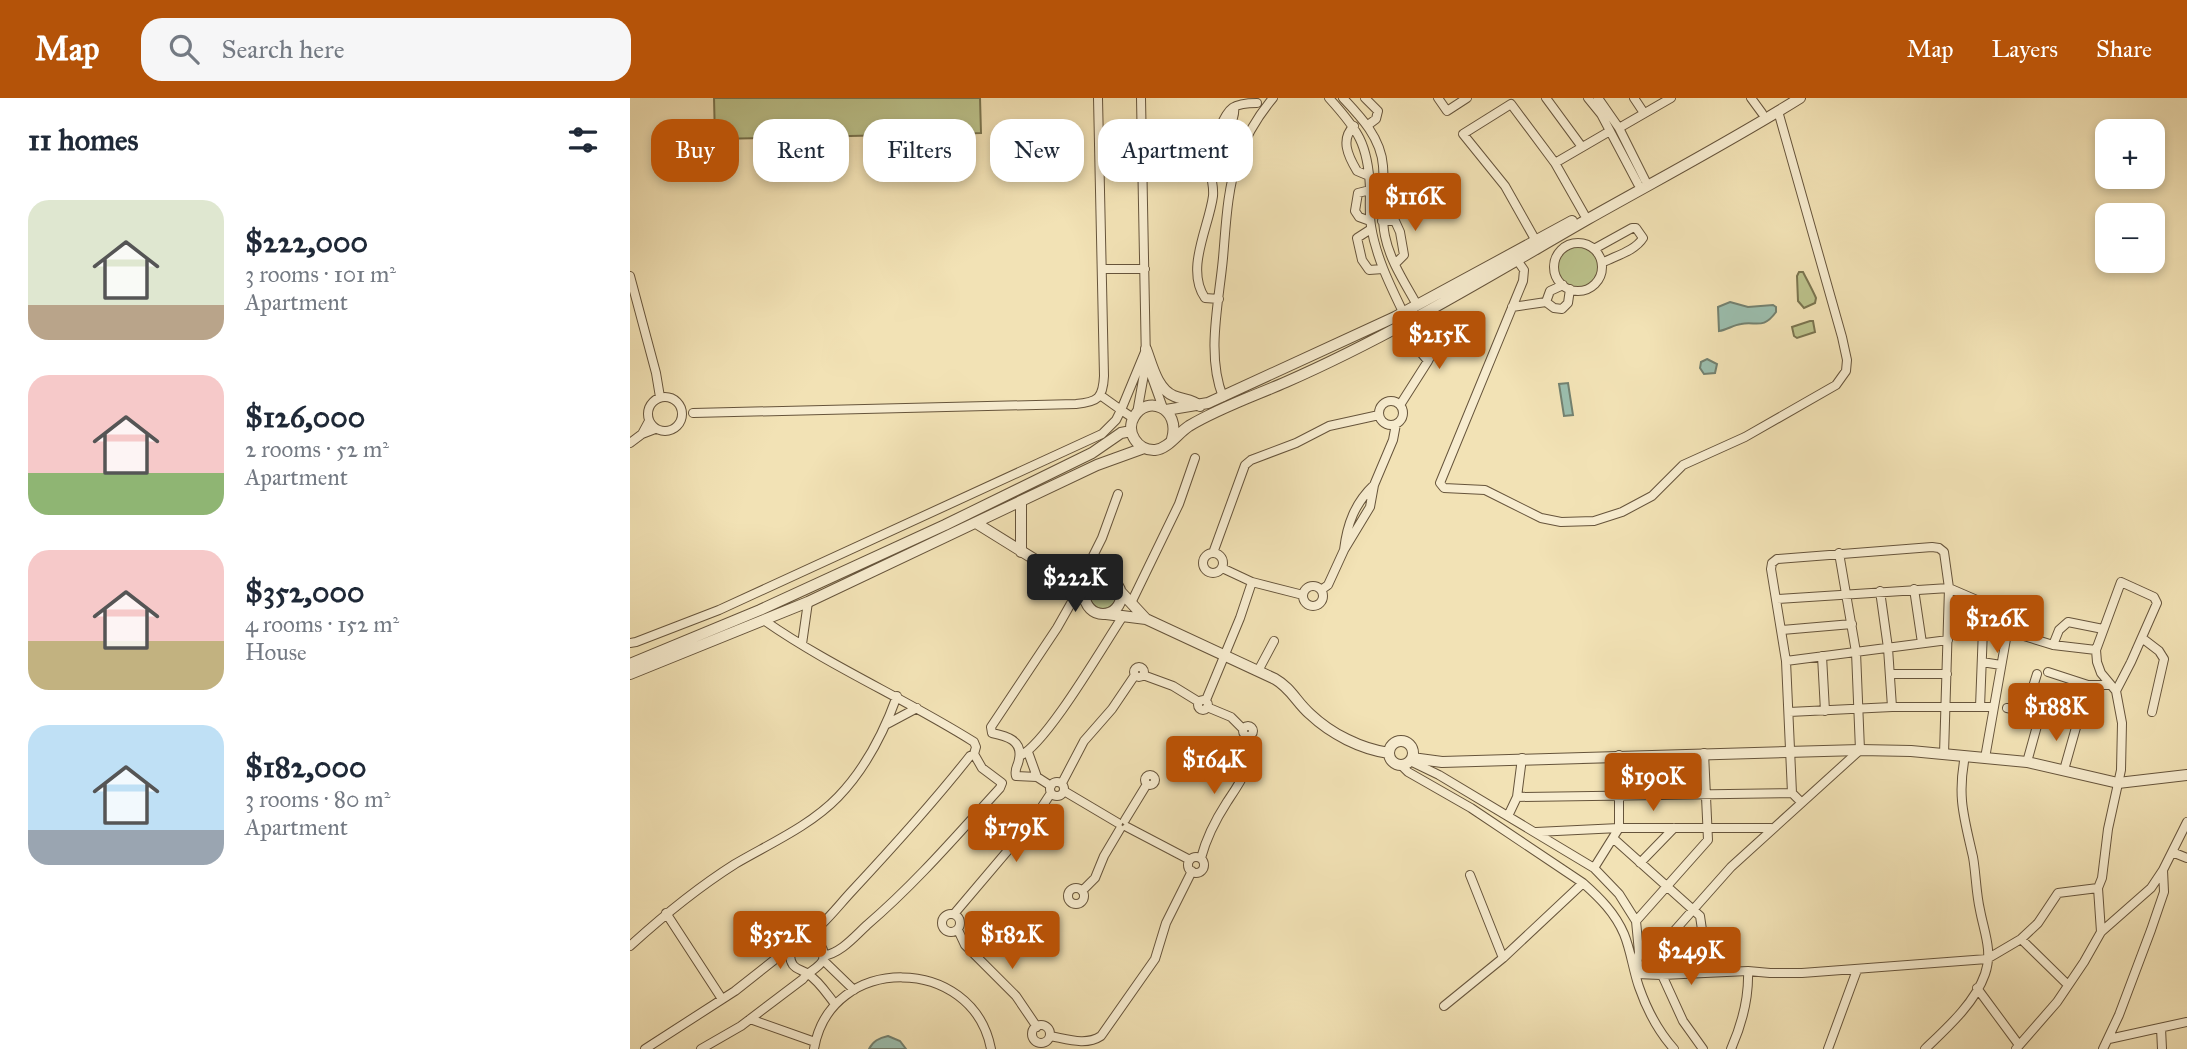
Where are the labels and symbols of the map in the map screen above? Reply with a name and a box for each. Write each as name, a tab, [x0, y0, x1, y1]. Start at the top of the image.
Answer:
pin: $116K	[1366, 174, 1464, 233]
pin: $215K	[1390, 312, 1488, 371]
pin: $222K	[1026, 554, 1124, 614]
pin: $126K	[1948, 596, 2046, 655]
pin: $188K	[2007, 684, 2105, 743]
pin: $164K	[1165, 736, 1263, 796]
pin: $190K	[1604, 754, 1702, 813]
pin: $179K	[967, 804, 1065, 864]
pin: $352K	[731, 912, 829, 971]
pin: $182K	[963, 912, 1061, 971]
pin: $249K	[1642, 928, 1740, 987]

